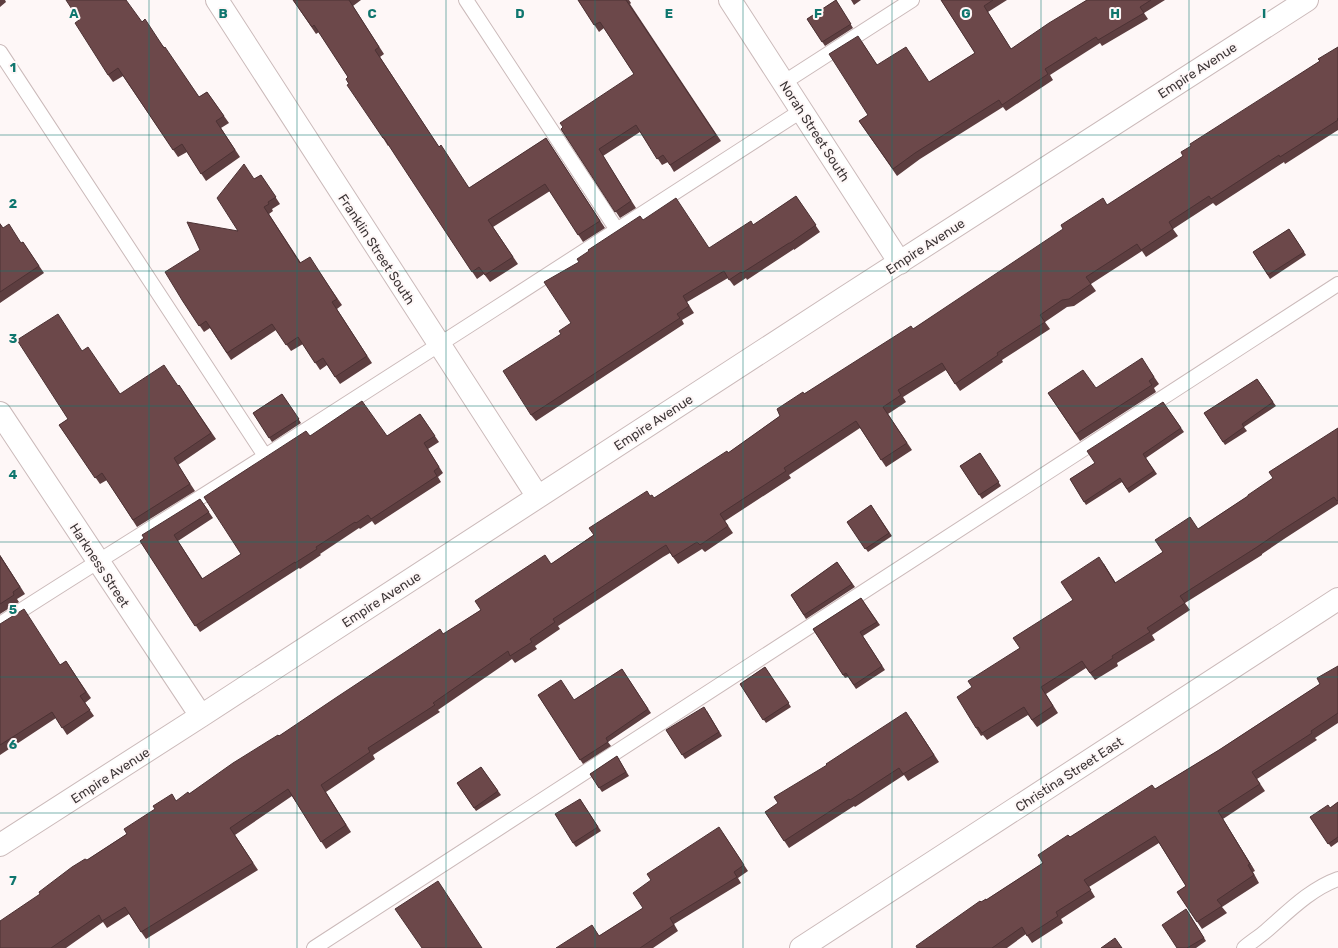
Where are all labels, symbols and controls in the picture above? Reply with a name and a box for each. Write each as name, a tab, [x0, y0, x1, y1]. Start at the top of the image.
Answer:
text: A	[69, 6, 79, 21]
text: B	[218, 6, 228, 21]
text: C	[367, 6, 377, 21]
text: D	[515, 6, 525, 21]
text: E	[665, 6, 673, 21]
text: F	[814, 6, 822, 21]
text: G	[961, 6, 971, 21]
text: H	[1110, 6, 1120, 21]
text: I	[1262, 6, 1266, 21]
street label: Empire Avenue	[1155, 39, 1239, 101]
text: 1	[10, 60, 16, 75]
street label: Norah Street South	[776, 78, 853, 184]
street label: Franklin Street South	[335, 191, 418, 307]
text: 2	[9, 196, 17, 211]
street label: Empire Avenue	[883, 215, 967, 277]
text: 3	[9, 331, 18, 346]
street label: Empire Avenue	[611, 391, 695, 453]
text: 4	[9, 467, 18, 482]
street label: Harkness Street	[67, 520, 132, 610]
street label: Empire Avenue	[339, 568, 423, 630]
text: 5	[9, 602, 17, 617]
street label: Christina Street East	[1013, 734, 1126, 815]
text: 6	[9, 737, 18, 752]
street label: Empire Avenue	[68, 744, 152, 806]
text: 7	[9, 873, 17, 888]

